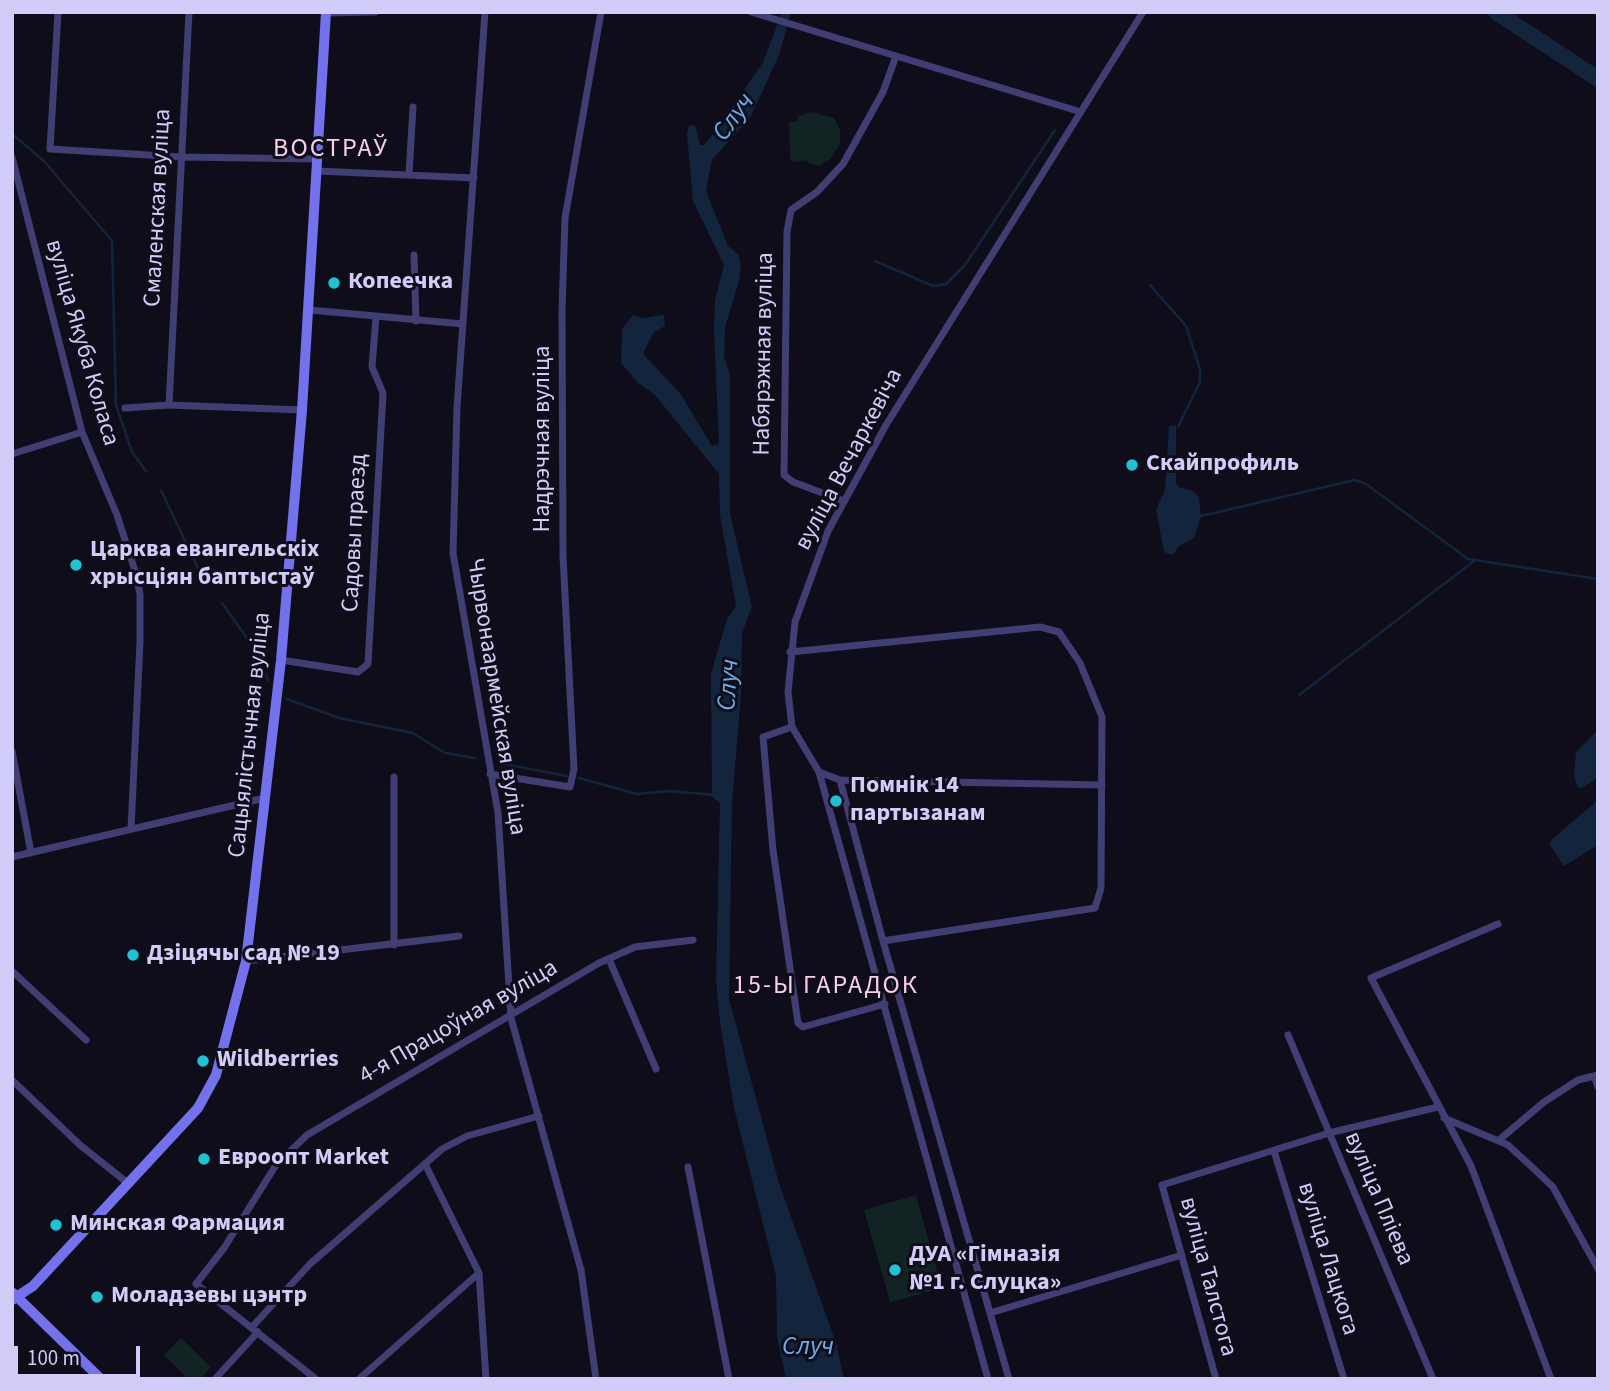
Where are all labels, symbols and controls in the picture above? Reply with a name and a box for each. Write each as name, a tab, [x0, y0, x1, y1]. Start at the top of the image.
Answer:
water label: Случ	[707, 88, 763, 148]
street label: Смаленская вуліца	[139, 108, 179, 308]
district label: ВОСТРАЎ	[274, 134, 388, 166]
street label: вуліца Якуба Коласа	[38, 237, 124, 449]
street label: Набярэжная вуліца	[749, 252, 781, 456]
place label: Копеечка	[348, 269, 453, 297]
marker: Копеечка	[326, 275, 342, 291]
street label: Надрэчная вуліца	[530, 346, 558, 532]
street label: вуліца Вечаркевіча	[790, 364, 910, 556]
place label: Скайпрофиль	[1146, 451, 1299, 479]
street label: Садовы праезд	[337, 453, 375, 613]
marker: Скайпрофиль	[1124, 457, 1140, 473]
place label: Царква евангельскіх хрысціян баптыстаў	[90, 537, 319, 593]
marker: Царква евангельскіх хрысціян баптыстаў	[68, 557, 84, 573]
street label: Чырвонаармейская вуліца	[459, 557, 531, 837]
street label: Сацыялістычная вуліца	[224, 611, 278, 859]
water label: Случ	[713, 658, 747, 712]
place label: Помнік 14 партызанам	[850, 773, 986, 829]
marker: Помнік 14 партызанам	[828, 793, 844, 809]
place label: Дзіцячы сад № 19	[147, 941, 340, 969]
marker: Дзіцячы сад № 19	[125, 947, 141, 963]
street label: 4-я Працоўная вуліца	[355, 954, 563, 1092]
district label: 15-Ы ГАРАДОК	[735, 971, 917, 1003]
place label: Wildberries	[217, 1047, 339, 1075]
marker: Wildberries	[195, 1053, 211, 1069]
street label: вуліца Пліева	[1337, 1128, 1419, 1270]
place label: Евроопт Market	[218, 1145, 389, 1173]
marker: Евроопт Market	[196, 1151, 212, 1167]
street label: вуліца Лацкога	[1290, 1179, 1364, 1339]
street label: вуліца Талстога	[1172, 1194, 1242, 1360]
place label: Минская Фармация	[70, 1211, 285, 1239]
marker: Минская Фармация	[48, 1217, 64, 1233]
place label: ДУА «Гімназія №1 г. Слуцка»	[909, 1242, 1061, 1298]
marker: ДУА «Гімназія №1 г. Слуцка»	[887, 1262, 903, 1278]
place label: Моладзевы цэнтр	[111, 1283, 307, 1311]
marker: Моладзевы цэнтр	[89, 1289, 105, 1305]
scale bar	[18, 1332, 144, 1376]
water label: Случ	[782, 1332, 834, 1364]
text: 100 m	[27, 1343, 80, 1373]

